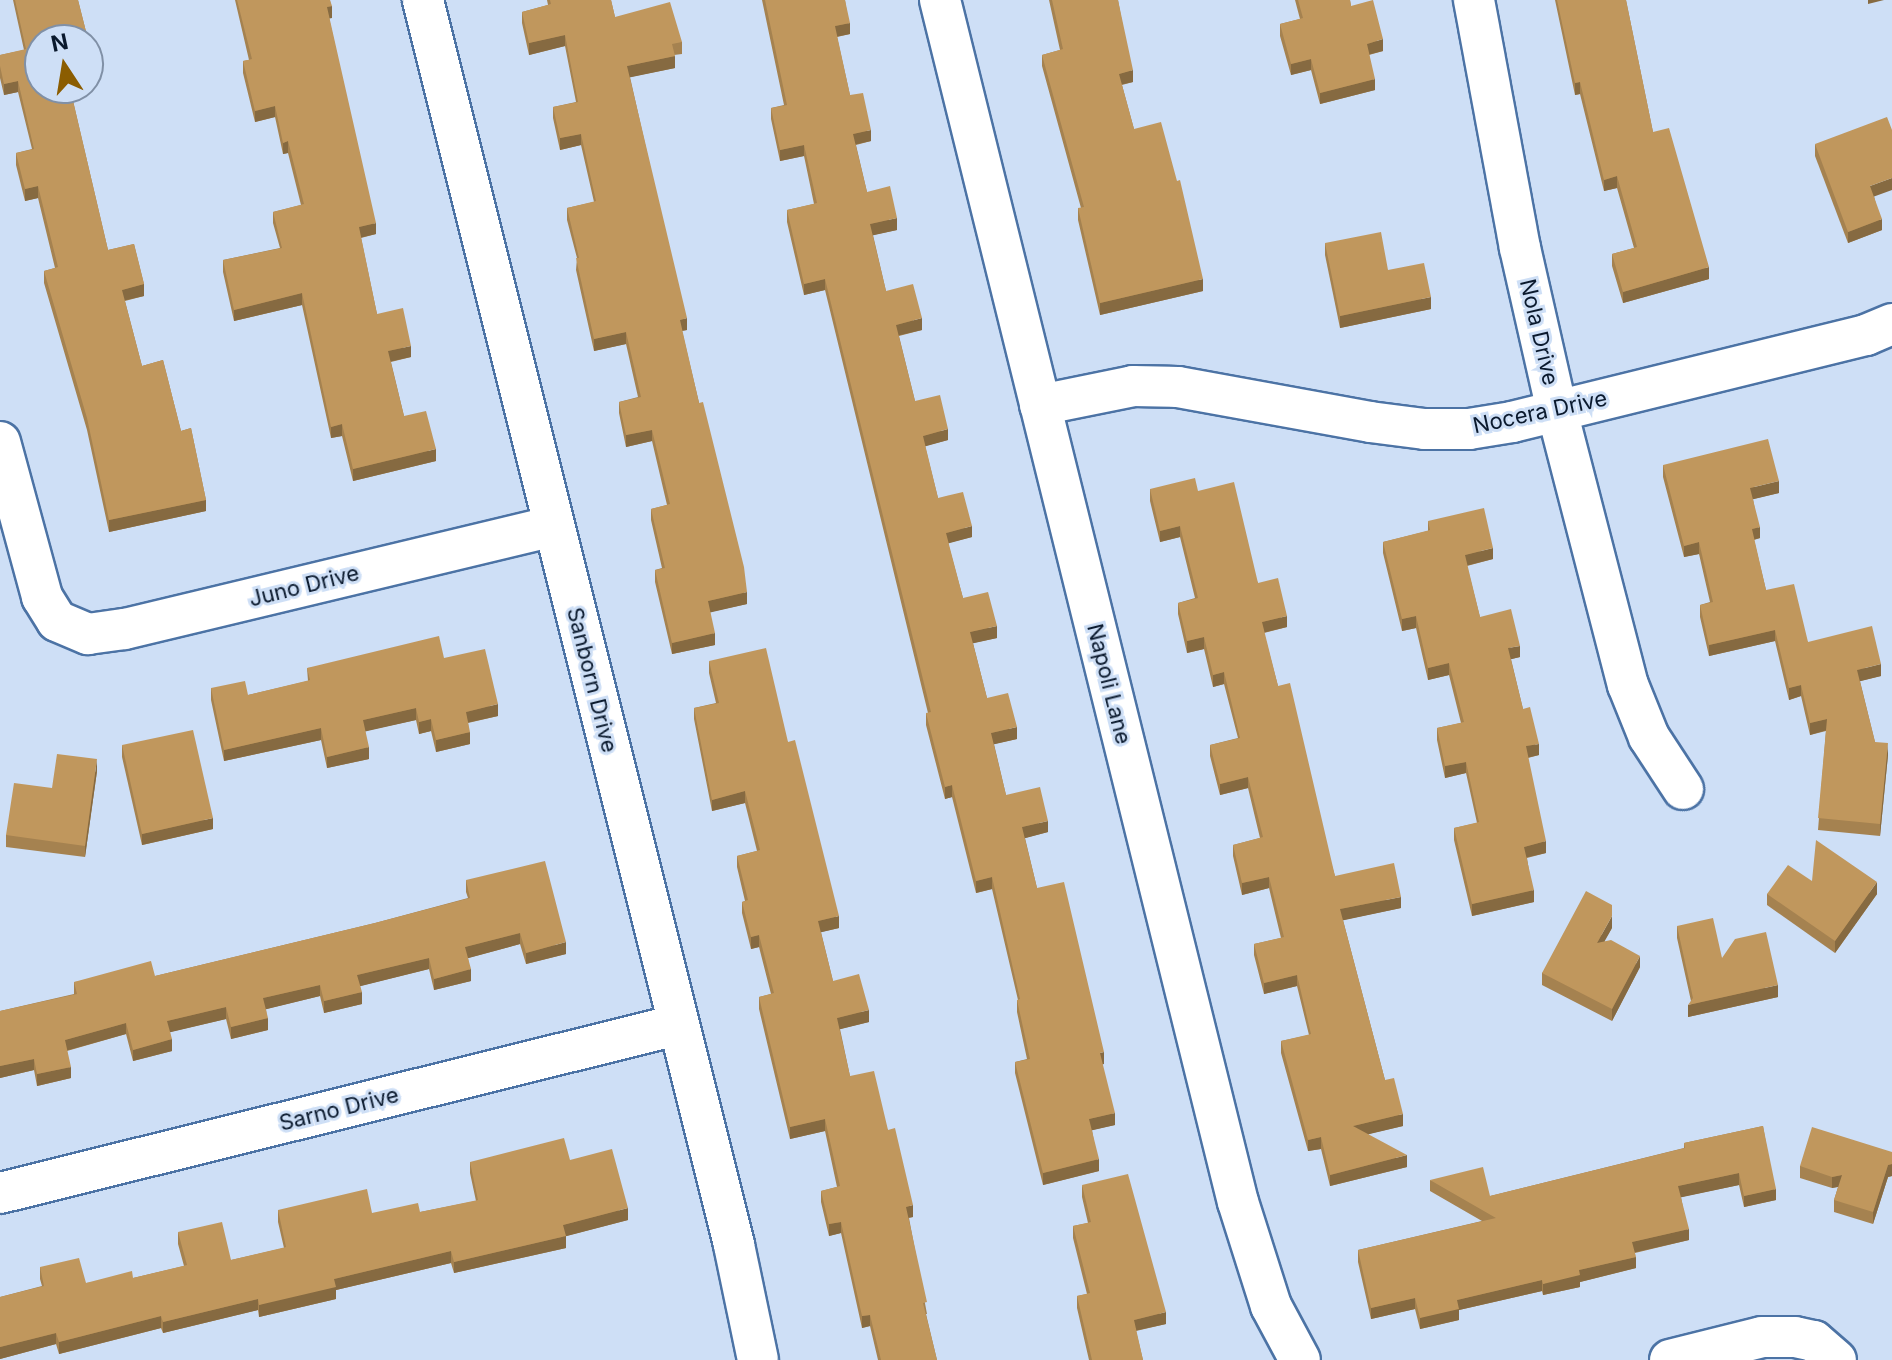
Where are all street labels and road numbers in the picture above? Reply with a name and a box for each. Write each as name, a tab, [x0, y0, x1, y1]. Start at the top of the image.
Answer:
street label: Nola Drive	[1514, 276, 1564, 388]
street label: Nocera Drive	[1470, 385, 1610, 439]
street label: Juno Drive	[246, 560, 362, 612]
street label: Sanborn Drive	[561, 605, 623, 755]
street label: Napoli Lane	[1081, 621, 1137, 747]
street label: Sarno Drive	[277, 1081, 401, 1137]

